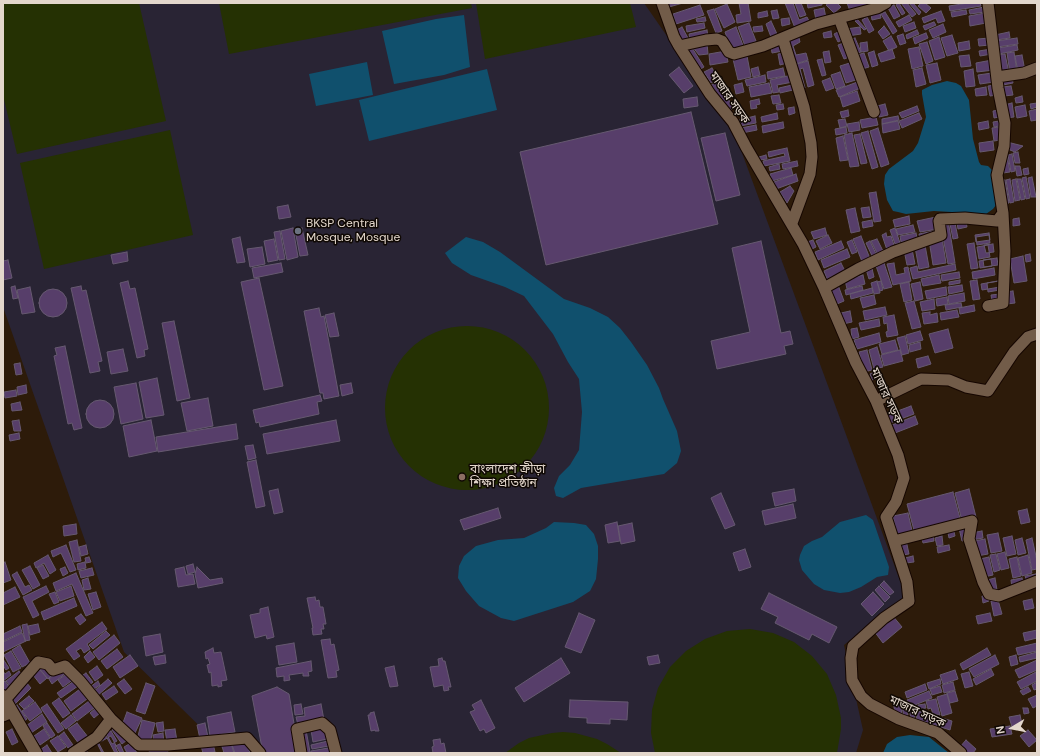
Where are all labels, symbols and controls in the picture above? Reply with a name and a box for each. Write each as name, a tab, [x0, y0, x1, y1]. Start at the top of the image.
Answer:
street label: মাজার সড়ক	[706, 69, 752, 127]
place label: BKSP Central Mosque, Mosque	[306, 217, 400, 245]
marker: BKSP Central Mosque, Mosque	[293, 226, 303, 236]
street label: মাজার সড়ক	[867, 366, 905, 426]
place label: বাংলাদেশ ক্রীড়া শিক্ষা প্রতিষ্ঠান	[470, 463, 545, 491]
marker: বাংলাদেশ ক্রীড়া শিক্ষা প্রতিষ্ঠান	[457, 472, 467, 482]
street label: মাজার সড়ক	[887, 693, 947, 731]
north arrow	[992, 708, 1032, 748]
text: N	[993, 725, 1008, 735]

